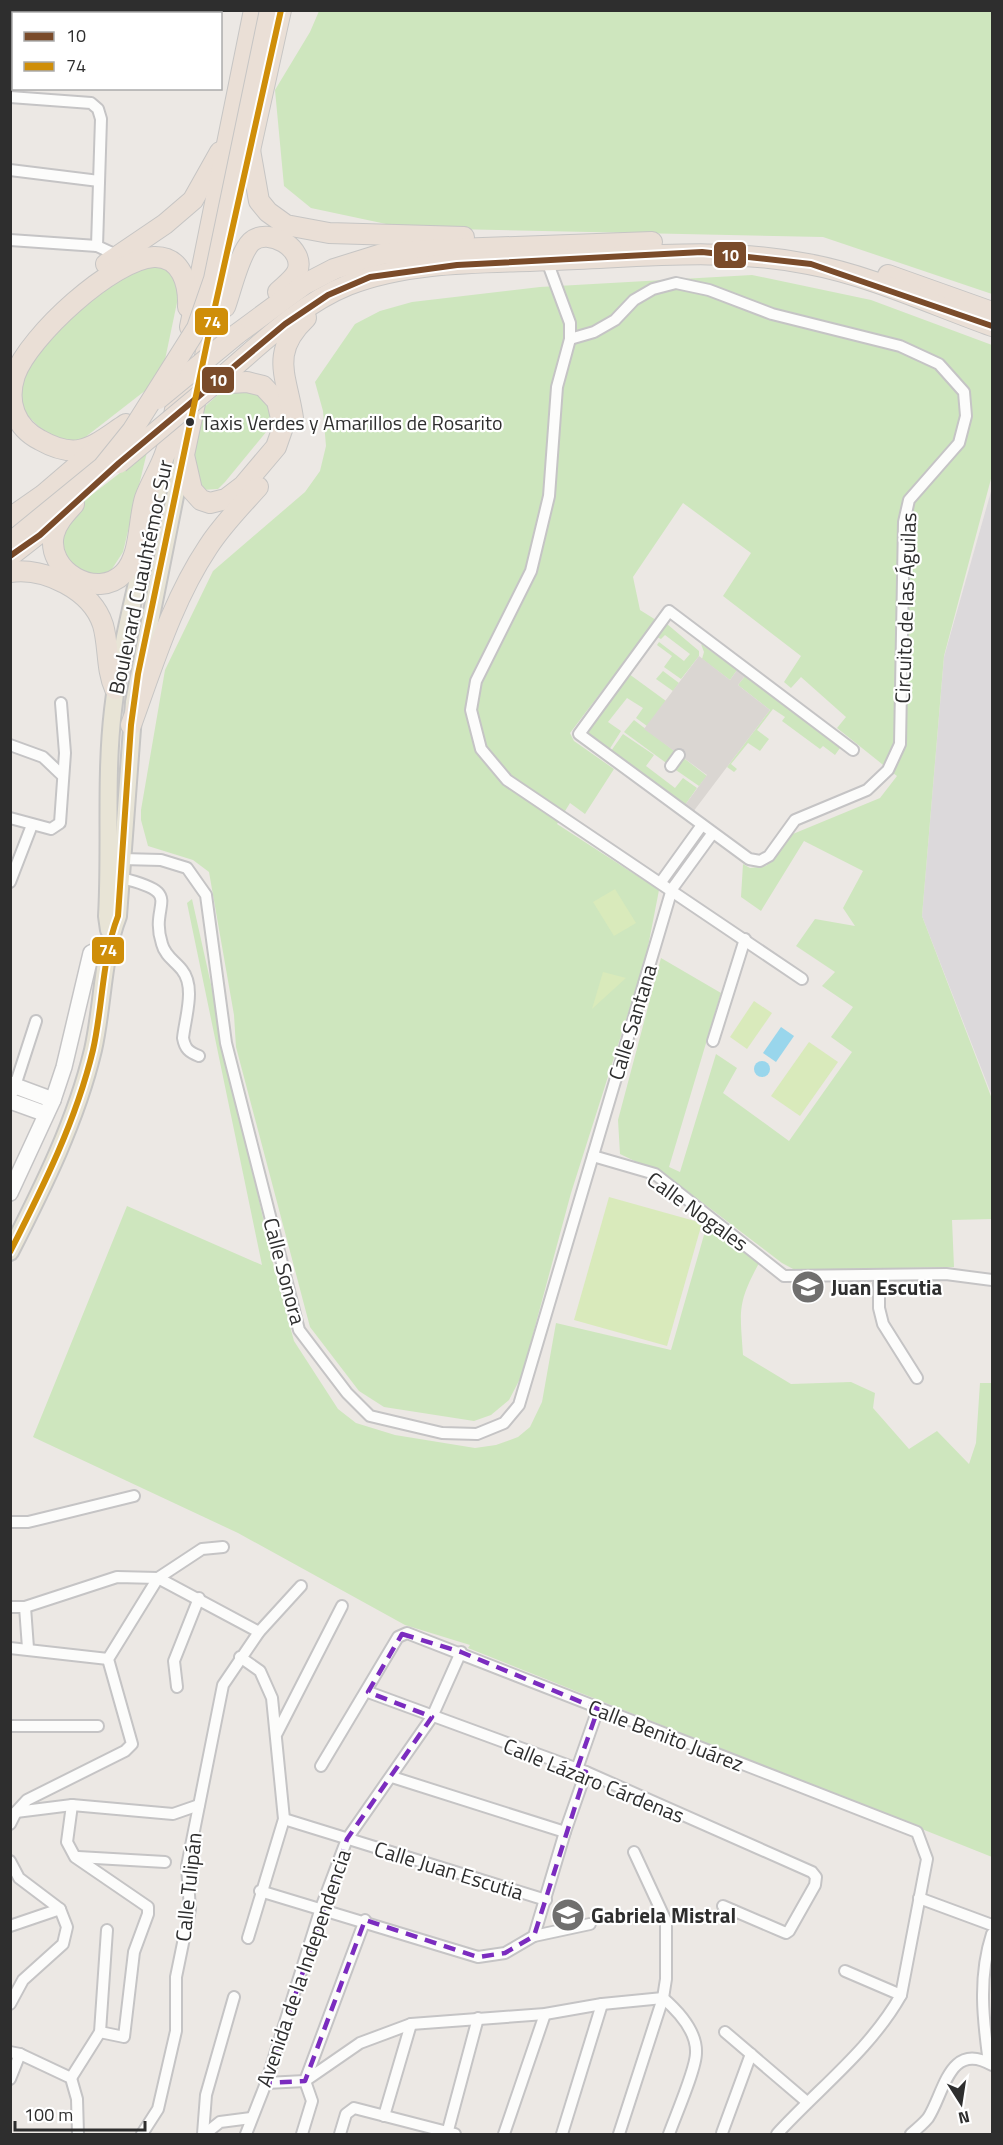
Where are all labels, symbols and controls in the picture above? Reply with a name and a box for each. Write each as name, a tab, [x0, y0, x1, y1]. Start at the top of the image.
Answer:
legend	[12, 12, 222, 90]
text: 10	[66, 22, 86, 49]
text: 74	[66, 52, 86, 79]
line badge: 10	[713, 241, 747, 269]
text: 10	[721, 243, 739, 267]
line badge: 74	[194, 307, 229, 336]
text: 74	[203, 310, 221, 334]
line badge: 10	[201, 366, 235, 394]
text: 10	[209, 368, 227, 392]
place label: Taxis Verdes y Amarillos de Rosarito	[201, 407, 503, 438]
marker: Taxis Verdes y Amarillos de Rosarito	[184, 416, 196, 428]
street label: Boulevard Cuauhtémoc Sur	[99, 457, 181, 697]
street label: Circuito de las Águilas	[886, 512, 924, 704]
line badge: 74	[91, 936, 125, 965]
text: 74	[99, 938, 117, 962]
street label: Calle Santana	[599, 960, 665, 1084]
street label: Calle Nogales	[641, 1163, 755, 1259]
street label: Calle Sonora	[255, 1214, 315, 1328]
school or university icon: Juan Escutia	[790, 1269, 826, 1305]
place label: Juan Escutia	[831, 1271, 943, 1303]
street label: Calle Benito Juárez	[584, 1691, 748, 1779]
street label: Calle Lázaro Cárdenas	[499, 1729, 689, 1831]
street label: Calle Tulipán	[166, 1831, 210, 1943]
street label: Calle Juan Escutia	[370, 1832, 528, 1908]
street label: Avenida de la Independencia	[247, 1844, 359, 2091]
school or university icon: Gabriela Mistral	[550, 1897, 586, 1933]
place label: Gabriela Mistral	[591, 1899, 736, 1931]
north arrow	[931, 2073, 991, 2133]
scale bar	[15, 2094, 146, 2132]
text: 100 m	[24, 2101, 73, 2128]
text: N	[956, 2105, 972, 2131]

